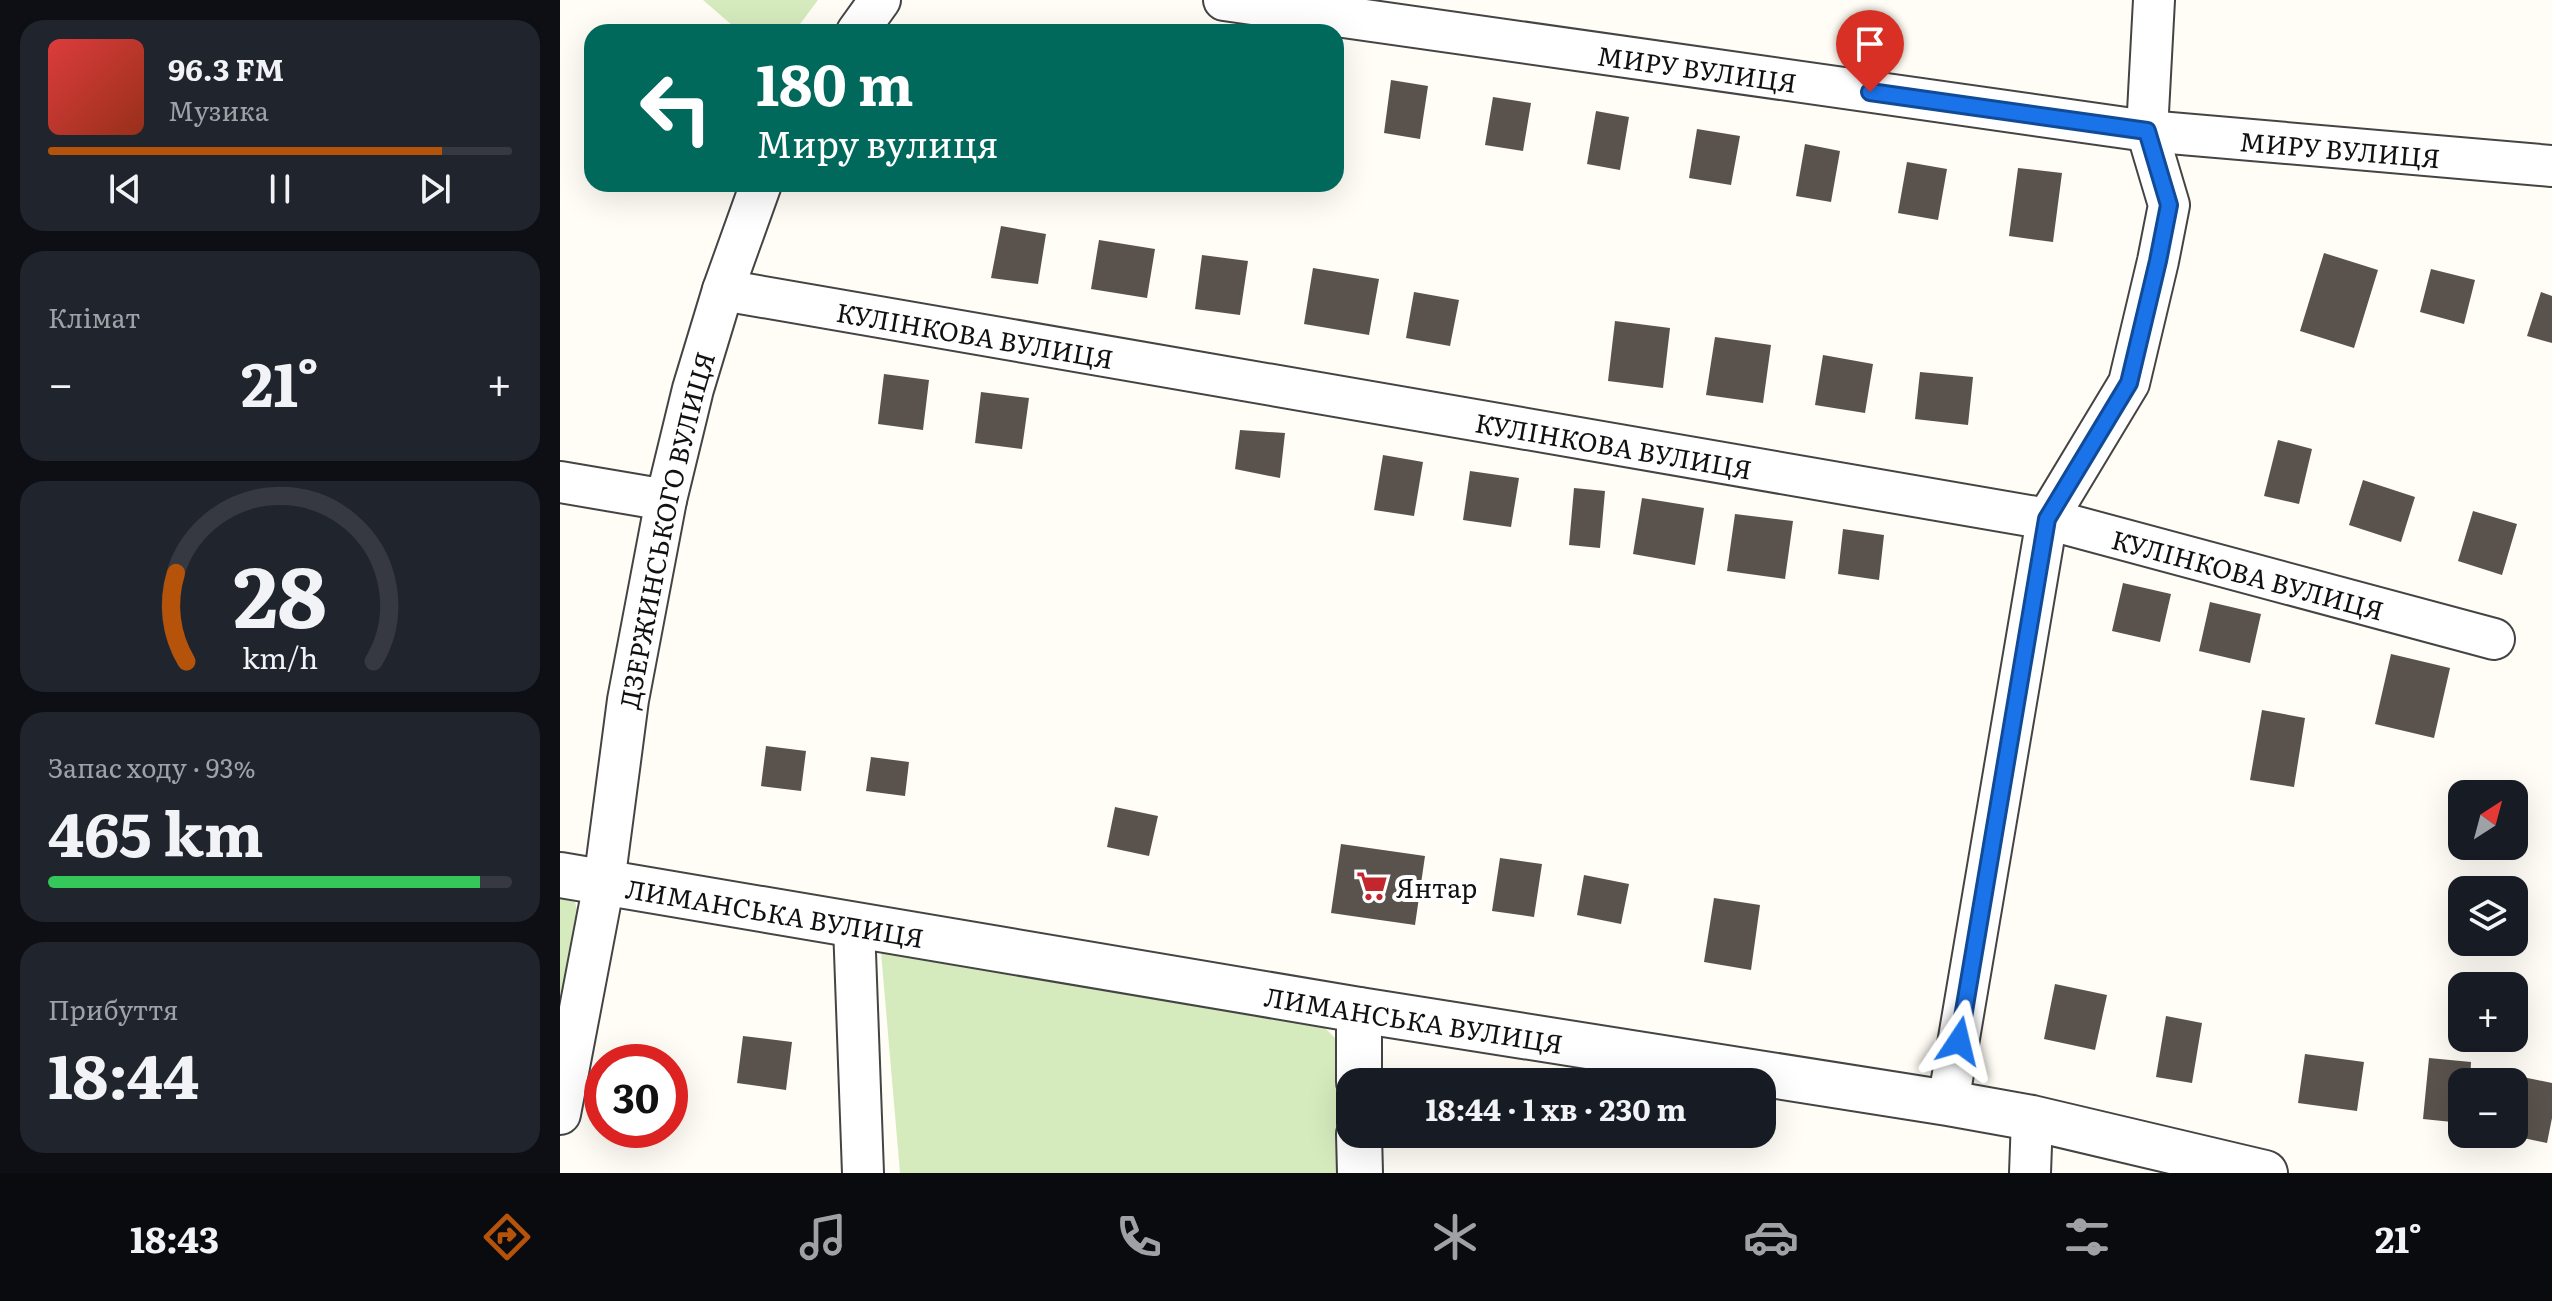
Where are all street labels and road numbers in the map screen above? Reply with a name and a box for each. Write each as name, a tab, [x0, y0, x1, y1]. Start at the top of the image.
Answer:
street label: МИРУ ВУЛИЦЯ	[1595, 34, 1800, 101]
street label: МИРУ ВУЛИЦЯ	[2238, 120, 2442, 176]
street label: КУЛІНКОВА ВУЛИЦЯ	[834, 291, 1117, 377]
street label: ДЗЕРЖИНСЬКОГО ВУЛИЦЯ	[607, 346, 723, 711]
street label: КУЛІНКОВА ВУЛИЦЯ	[1472, 401, 1755, 487]
street label: КУЛІНКОВА ВУЛИЦЯ	[2108, 518, 2389, 628]
street label: ЛИМАНСЬКА ВУЛИЦЯ	[623, 867, 927, 956]
street label: ЛИМАНСЬКА ВУЛИЦЯ	[1262, 975, 1566, 1061]

